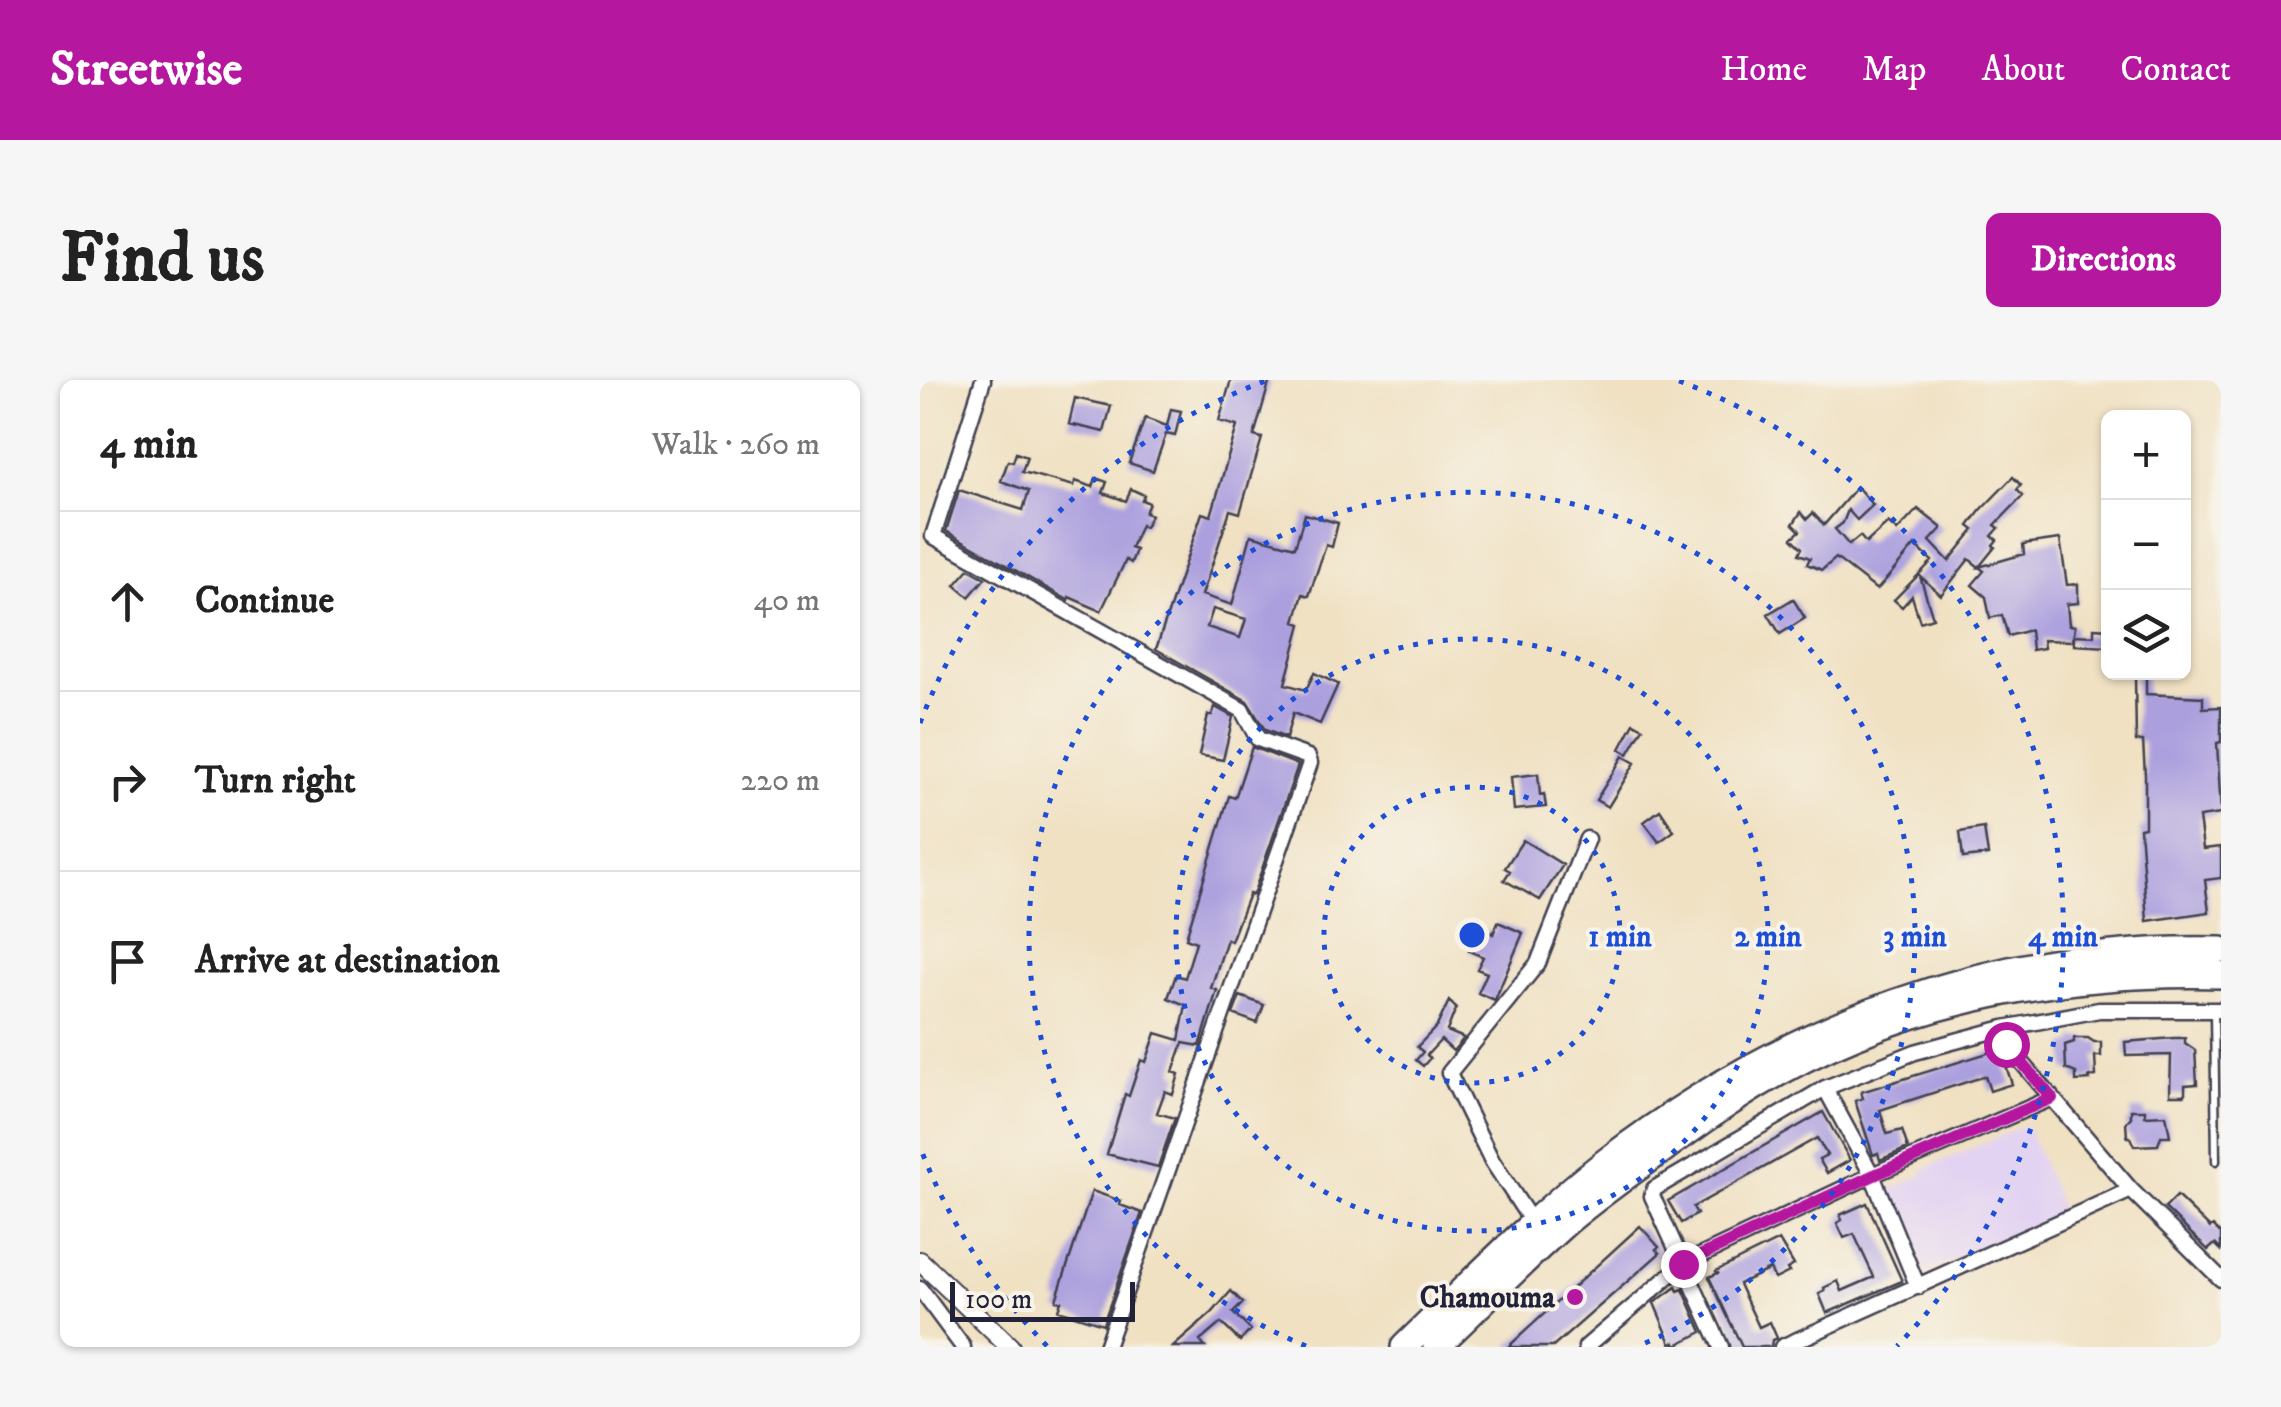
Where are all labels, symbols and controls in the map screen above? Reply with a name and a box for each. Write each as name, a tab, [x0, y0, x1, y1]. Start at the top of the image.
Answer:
text: Streetwise	[50, 40, 242, 100]
text: Home	[1720, 48, 1807, 92]
text: Map	[1862, 48, 1926, 92]
text: About	[1981, 48, 2065, 92]
text: Contact	[2120, 48, 2231, 92]
button: Directions	[1986, 213, 2221, 307]
text: Find us	[60, 216, 264, 304]
map controls	[2101, 410, 2191, 680]
button: +	[2101, 410, 2191, 500]
text: 4 min	[100, 419, 198, 471]
text: Walk · 260 m	[652, 425, 820, 465]
button: −	[2101, 500, 2191, 590]
icon: ahead	[100, 574, 155, 629]
text: Continue	[195, 577, 334, 625]
text: 40 m	[753, 581, 820, 621]
button: layers	[2101, 590, 2191, 680]
icon: right	[100, 754, 155, 809]
text: Turn right	[195, 757, 356, 805]
text: 220 m	[740, 761, 820, 801]
centre of rings	[1454, 917, 1490, 953]
text: 1 min	[1588, 919, 1652, 956]
text: 2 min	[1734, 919, 1802, 956]
text: 3 min	[1883, 919, 1947, 956]
text: 4 min	[2028, 919, 2098, 956]
icon: arrive	[100, 934, 155, 989]
text: Arrive at destination	[195, 937, 500, 985]
route start	[1984, 1022, 2030, 1068]
route end	[1661, 1242, 1707, 1288]
scale bar	[950, 1277, 1135, 1321]
place label: Chamouma	[1420, 1280, 1556, 1317]
text: 100 m	[965, 1282, 1032, 1317]
marker: Chamouma	[1564, 1286, 1586, 1308]

